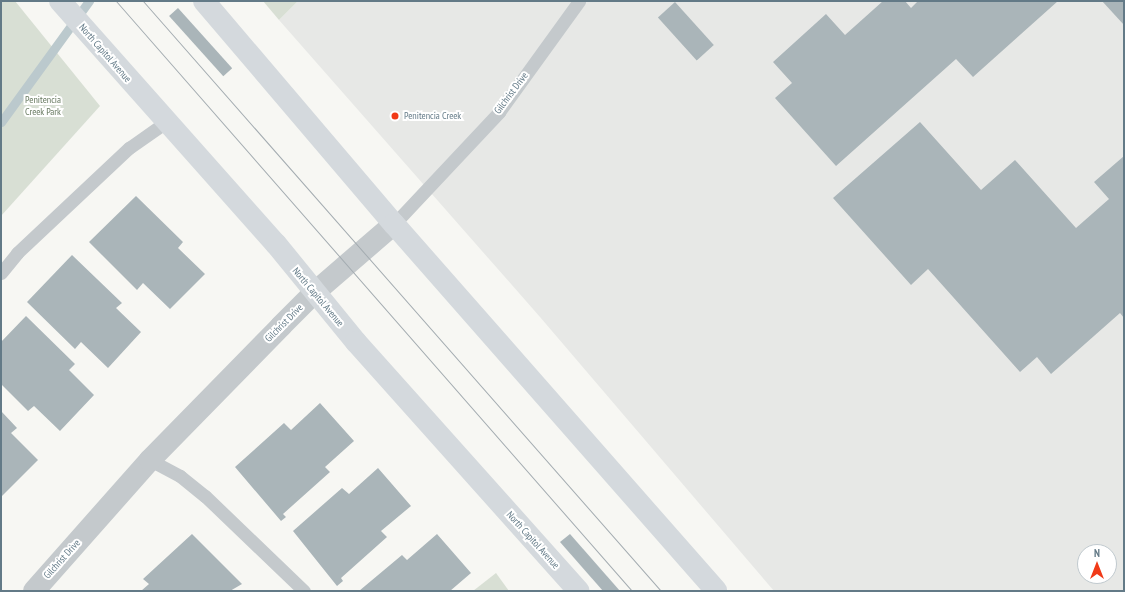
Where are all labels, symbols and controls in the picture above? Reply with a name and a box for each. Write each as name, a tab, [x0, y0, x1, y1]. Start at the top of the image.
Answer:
street label: North Capitol Avenue	[76, 21, 134, 85]
street label: Gilchrist Drive	[492, 70, 530, 116]
park label: Penitencia Creek Park	[25, 93, 61, 116]
marker: Penitencia Creek	[389, 110, 401, 122]
place label: Penitencia Creek	[404, 110, 461, 122]
street label: North Capitol Avenue	[290, 265, 346, 329]
street label: Gilchrist Drive	[263, 302, 305, 344]
street label: North Capitol Avenue	[504, 509, 562, 571]
street label: Gilchrist Drive	[41, 537, 83, 581]
north arrow	[1077, 544, 1117, 584]
text: N	[1094, 546, 1100, 560]

